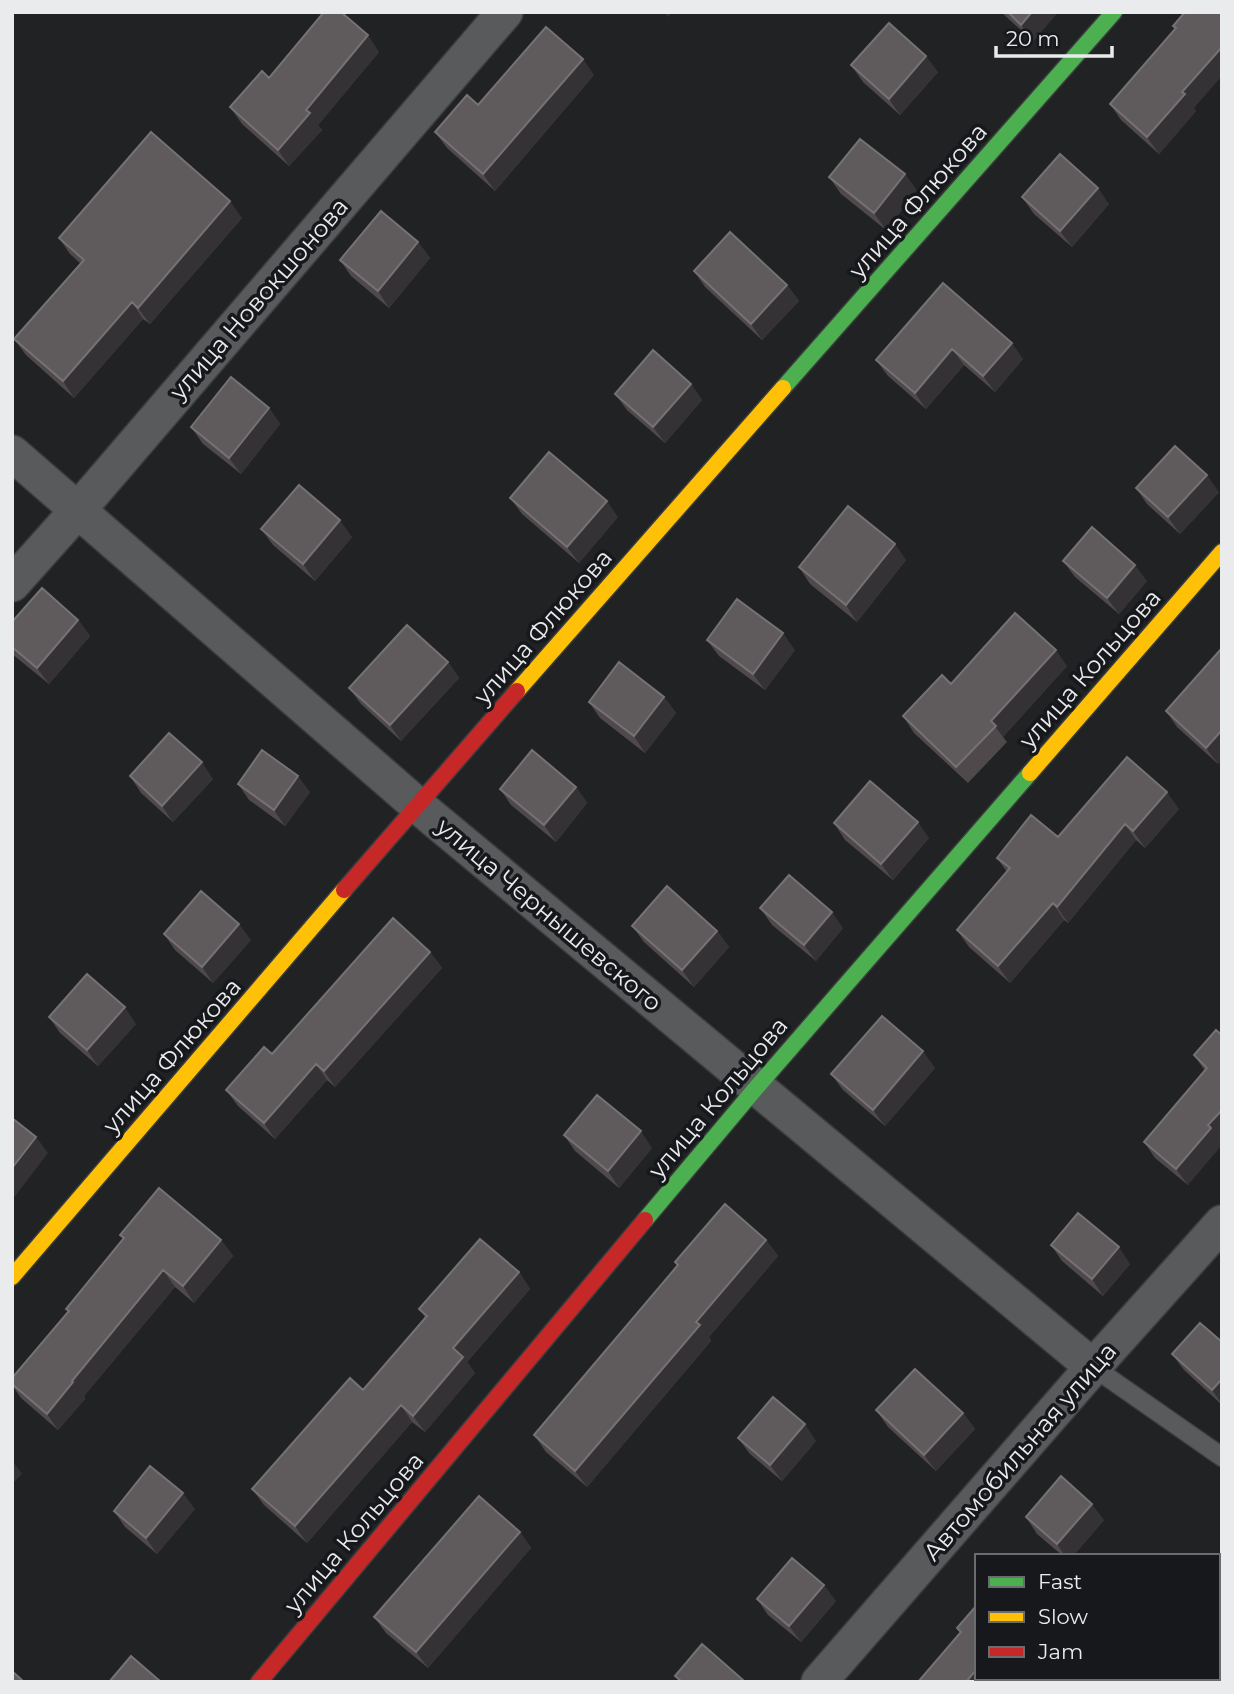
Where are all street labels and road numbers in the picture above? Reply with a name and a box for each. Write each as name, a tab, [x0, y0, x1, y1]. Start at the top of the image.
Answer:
street label: улица Флюкова	[842, 117, 993, 285]
street label: улица Новокшонова	[163, 192, 354, 406]
street label: улица Флюкова	[467, 543, 618, 711]
street label: улица Кольцова	[1012, 583, 1167, 755]
street label: улица Чернышевского	[430, 811, 668, 1017]
street label: улица Флюкова	[96, 972, 247, 1140]
street label: улица Кольцова	[641, 1011, 793, 1185]
street label: Автомобильная улица	[917, 1337, 1122, 1567]
street label: улица Кольцова	[277, 1446, 429, 1620]

